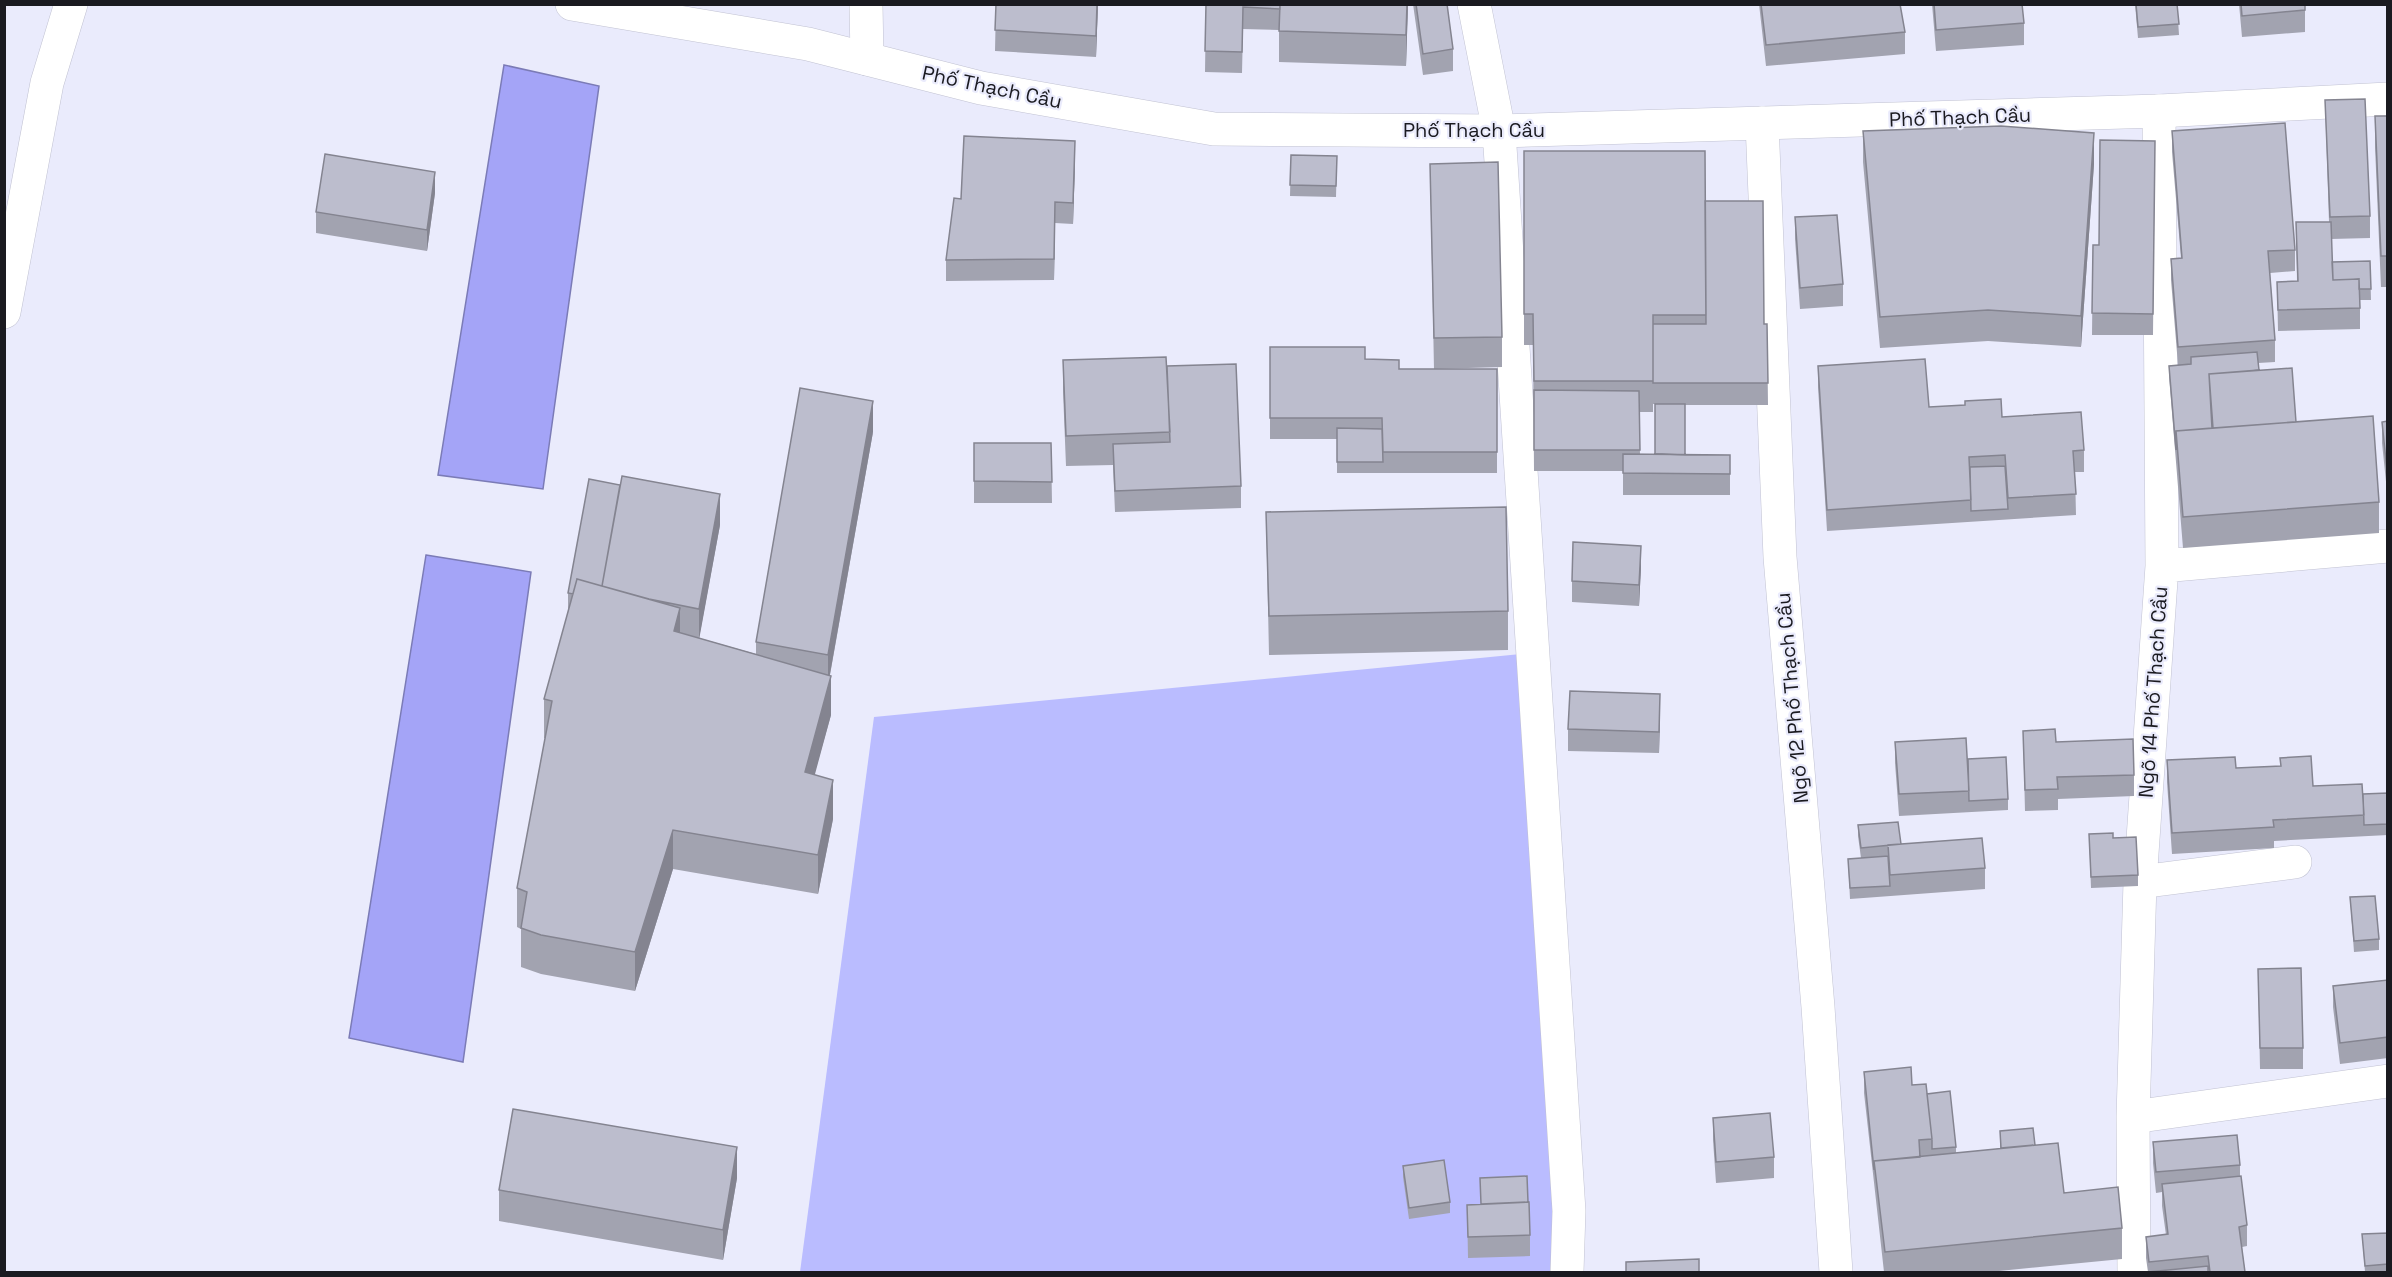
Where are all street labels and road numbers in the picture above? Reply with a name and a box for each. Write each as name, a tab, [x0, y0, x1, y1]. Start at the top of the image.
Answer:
street label: Phố Thạch Cầu	[920, 60, 1064, 114]
street label: Phố Thạch Cầu	[1888, 102, 2032, 132]
street label: Phố Thạch Cầu	[1403, 117, 1545, 143]
street label: Ngõ 14 Phố Thạch Cầu	[2133, 585, 2173, 799]
street label: Ngõ 12 Phố Thạch Cầu	[1770, 592, 1814, 804]

